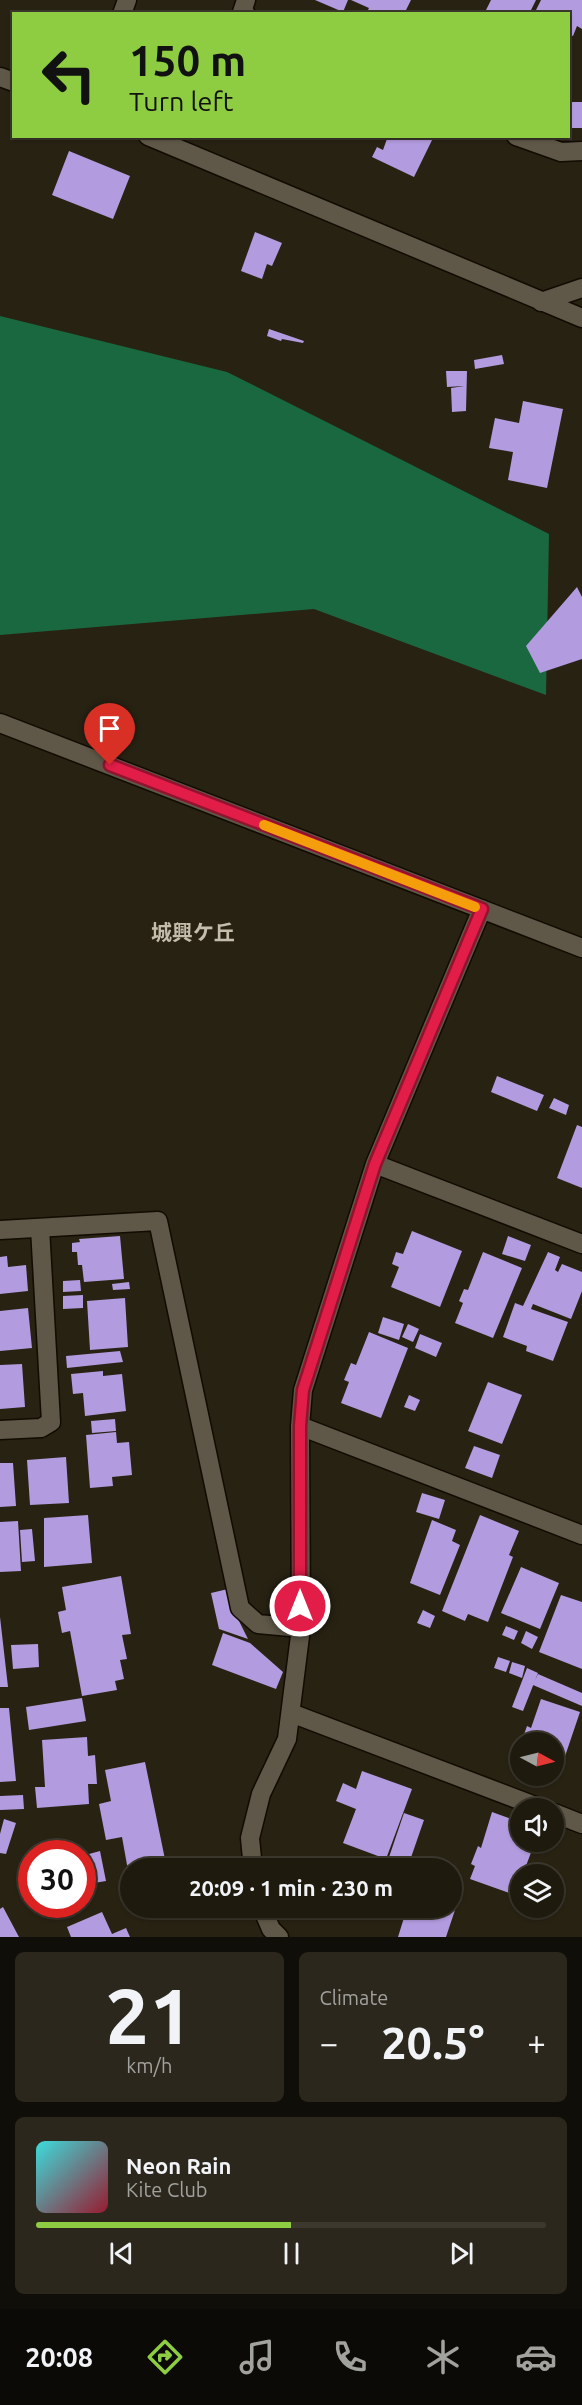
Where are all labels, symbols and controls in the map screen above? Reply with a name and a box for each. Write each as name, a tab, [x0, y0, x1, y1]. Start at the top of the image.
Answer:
icon: left	[30, 36, 108, 114]
text: 150 m	[129, 37, 246, 84]
text: Turn left	[129, 86, 233, 116]
pin	[84, 703, 135, 765]
icon: arrive	[93, 712, 126, 745]
district label: 城興ケ丘	[151, 920, 235, 944]
position arrow	[268, 1574, 332, 1638]
north arrow	[510, 1732, 564, 1786]
map controls	[510, 1732, 564, 1918]
button: sound	[510, 1798, 564, 1852]
speed limit sign: 30	[18, 1840, 96, 1918]
button: layers	[510, 1864, 564, 1918]
text: 20:09 · 1 min · 230 m	[189, 1875, 393, 1900]
text: 21	[105, 1971, 193, 2059]
text: Climate	[320, 1986, 388, 2009]
text: 20.5°	[381, 2017, 484, 2068]
text: −	[320, 2024, 338, 2061]
text: +	[527, 2024, 546, 2061]
text: km/h	[126, 2054, 172, 2077]
text: Neon Rain	[126, 2153, 231, 2178]
text: Kite Club	[126, 2178, 208, 2201]
icon: previous	[105, 2237, 138, 2270]
icon: pause	[275, 2237, 308, 2270]
icon: next	[445, 2237, 478, 2270]
icon: directions	[144, 2336, 186, 2378]
icon: music	[236, 2336, 278, 2378]
icon: phone	[329, 2336, 371, 2378]
icon: climate	[422, 2336, 464, 2378]
icon: car	[515, 2336, 557, 2378]
text: 20:08	[25, 2342, 93, 2372]

